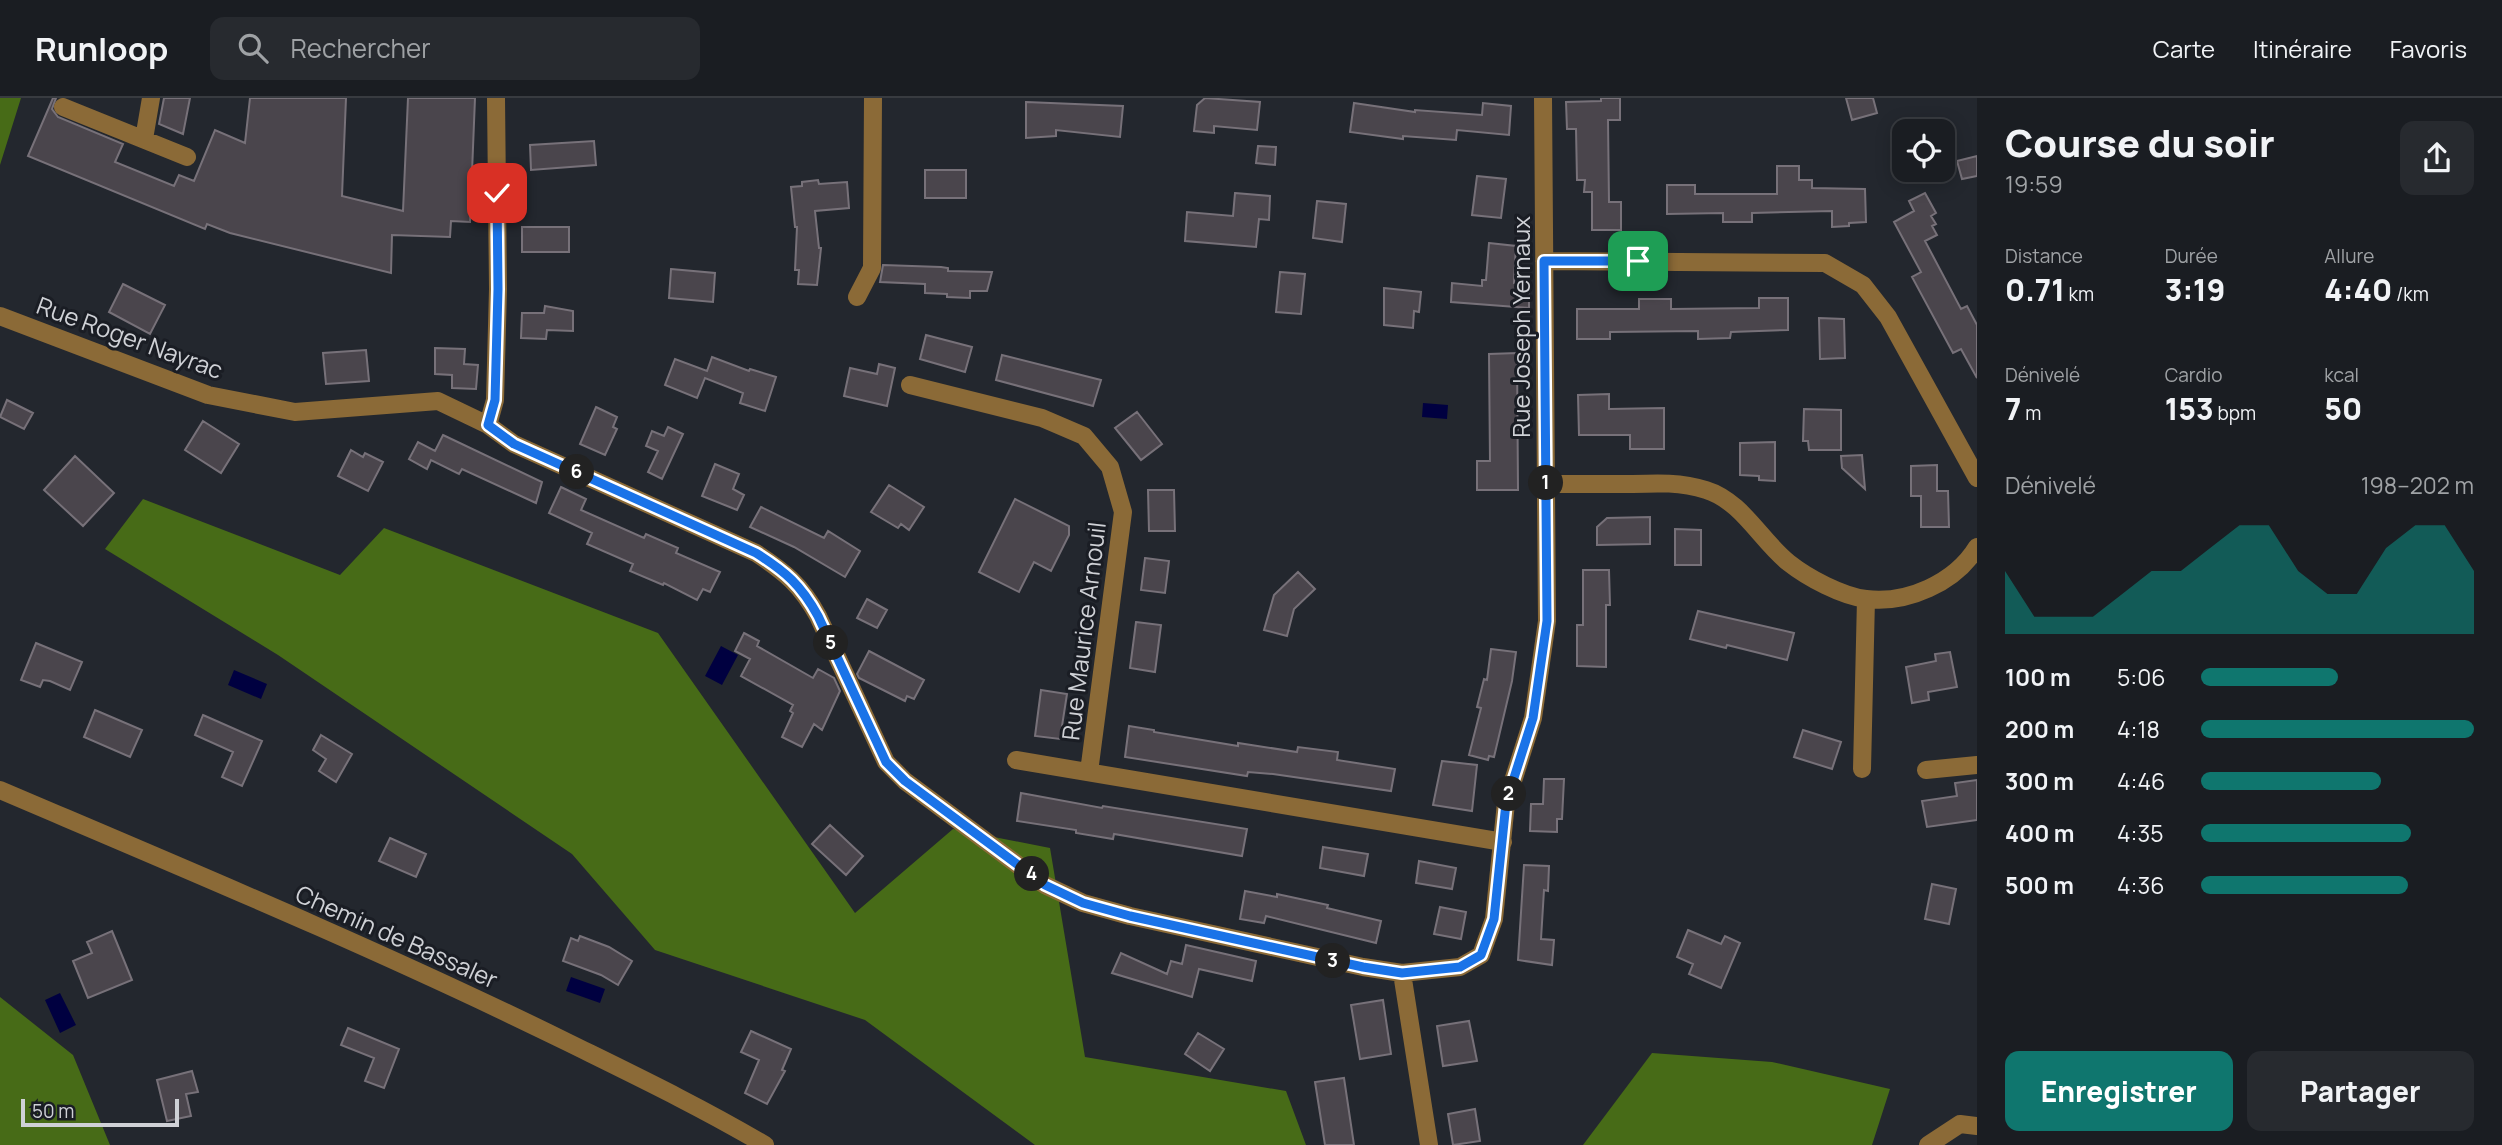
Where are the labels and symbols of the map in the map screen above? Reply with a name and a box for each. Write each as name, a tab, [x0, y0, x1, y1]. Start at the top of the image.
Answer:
pin	[467, 163, 527, 223]
street label: Rue Joseph Yernaux	[1504, 216, 1537, 438]
pin	[1608, 231, 1668, 291]
street label: Rue Roger Nayrac	[32, 288, 228, 386]
pin: 6	[560, 454, 594, 490]
pin: 1	[1528, 466, 1564, 500]
street label: Rue Maurice Arnouil	[1053, 520, 1113, 742]
pin: 5	[814, 626, 848, 660]
pin: 2	[1492, 776, 1526, 812]
pin: 4	[1014, 856, 1050, 892]
street label: Chemin de Bassaler	[291, 877, 504, 996]
pin: 3	[1316, 944, 1350, 978]
scale bar	[21, 1096, 178, 1128]

